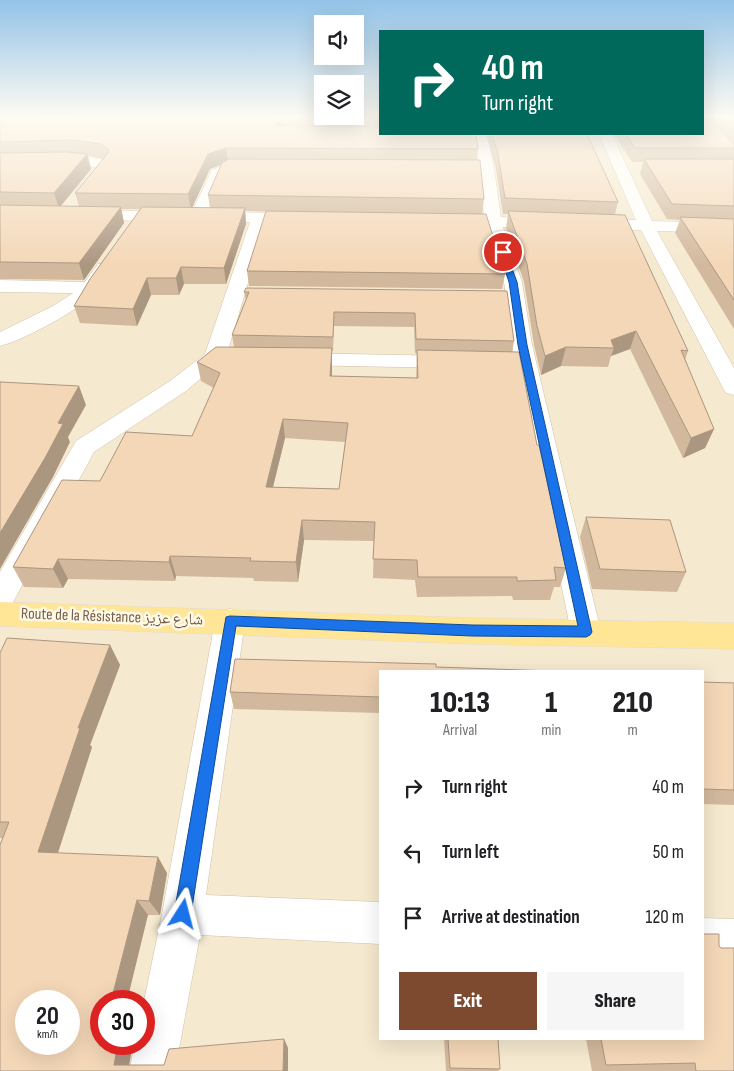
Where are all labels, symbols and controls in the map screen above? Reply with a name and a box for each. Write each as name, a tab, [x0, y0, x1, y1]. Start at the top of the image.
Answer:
map controls	[314, 15, 364, 125]
button: sound	[314, 15, 364, 65]
text: 40 m	[482, 47, 544, 90]
icon: right	[399, 50, 464, 115]
button: layers	[314, 75, 364, 125]
text: Turn right	[482, 90, 553, 117]
pin	[482, 231, 524, 273]
icon: arrive	[489, 238, 517, 266]
street label: Route de la Résistance شارع عزيز	[21, 604, 203, 630]
text: 10:13	[430, 685, 490, 721]
text: 1	[545, 685, 557, 721]
text: 210	[612, 685, 653, 721]
text: Arrival	[443, 721, 477, 740]
text: min	[541, 721, 561, 740]
text: m	[627, 721, 638, 740]
icon: right	[399, 774, 427, 802]
text: Turn right	[442, 776, 507, 799]
text: 40 m	[652, 776, 684, 799]
icon: left	[399, 839, 427, 867]
text: Turn left	[442, 841, 499, 864]
text: 50 m	[653, 841, 684, 864]
position arrow	[156, 887, 208, 939]
icon: arrive	[399, 904, 427, 932]
text: Arrive at destination	[442, 906, 580, 929]
text: 120 m	[646, 906, 684, 929]
button: Exit	[399, 972, 537, 1030]
button: Share	[547, 972, 684, 1030]
speed limit sign: 30	[90, 990, 155, 1055]
text: 20	[36, 1001, 59, 1032]
text: km/h	[37, 1027, 58, 1042]

